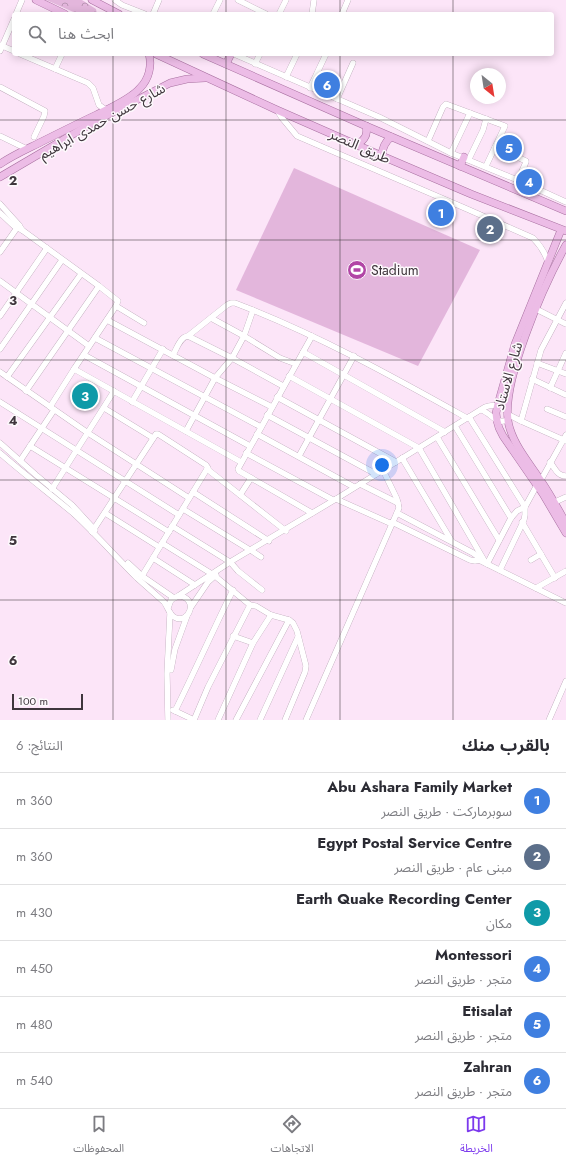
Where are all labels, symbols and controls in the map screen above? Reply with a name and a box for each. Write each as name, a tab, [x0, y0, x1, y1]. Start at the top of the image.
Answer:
search box	[12, 12, 554, 56]
icon: search	[26, 23, 48, 45]
text: ابحث هنا	[58, 23, 114, 45]
north arrow	[470, 68, 506, 104]
pin: 6	[314, 70, 340, 100]
street label: شارع حسن حمدى ابراهيم	[35, 78, 169, 165]
street label: طريق النصر	[325, 123, 394, 168]
pin: 5	[496, 133, 522, 163]
pin: 4	[516, 167, 542, 197]
text: 2	[9, 171, 17, 190]
pin: 1	[428, 198, 454, 228]
pin: 2	[477, 214, 503, 244]
sports icon: Stadium	[346, 259, 368, 281]
place label: Stadium	[371, 260, 419, 280]
text: 3	[9, 291, 17, 310]
street label: شارع الاستاد	[489, 340, 528, 413]
pin: 3	[72, 381, 98, 411]
text: 4	[8, 411, 18, 430]
your location	[372, 455, 392, 475]
text: 5	[9, 531, 17, 550]
text: 6	[9, 651, 18, 670]
scale bar	[12, 692, 83, 711]
text: 100 m	[18, 693, 48, 709]
text: بالقرب منك	[462, 733, 550, 757]
text: النتائج: 6	[16, 736, 63, 755]
text: Abu Ashara Family Market	[327, 776, 512, 798]
text: 360 m	[16, 791, 52, 810]
text: 1	[534, 791, 540, 810]
text: سوبرماركت · طريق النصر	[381, 802, 512, 821]
text: Egypt Postal Service Centre	[317, 832, 512, 854]
text: 360 m	[16, 847, 52, 866]
text: 2	[533, 847, 541, 866]
text: مبنى عام · طريق النصر	[394, 858, 512, 877]
text: Earth Quake Recording Center	[296, 888, 512, 910]
text: 430 m	[16, 903, 53, 922]
text: 3	[533, 903, 541, 922]
text: مكان	[486, 914, 512, 933]
text: Montessori	[435, 944, 512, 966]
text: 450 m	[16, 959, 53, 978]
text: 4	[532, 959, 542, 978]
text: متجر · طريق النصر	[415, 970, 512, 989]
text: Etisalat	[462, 1000, 512, 1022]
text: 480 m	[16, 1015, 53, 1034]
text: 5	[533, 1015, 541, 1034]
text: متجر · طريق النصر	[415, 1026, 512, 1045]
text: Zahran	[463, 1056, 512, 1078]
text: 540 m	[16, 1071, 53, 1090]
text: 6	[533, 1071, 541, 1090]
text: متجر · طريق النصر	[415, 1082, 512, 1101]
tab: المحفوظات	[73, 1113, 124, 1160]
tab: الاتجاهات	[271, 1113, 314, 1160]
tab: الخريطة	[460, 1113, 493, 1160]

